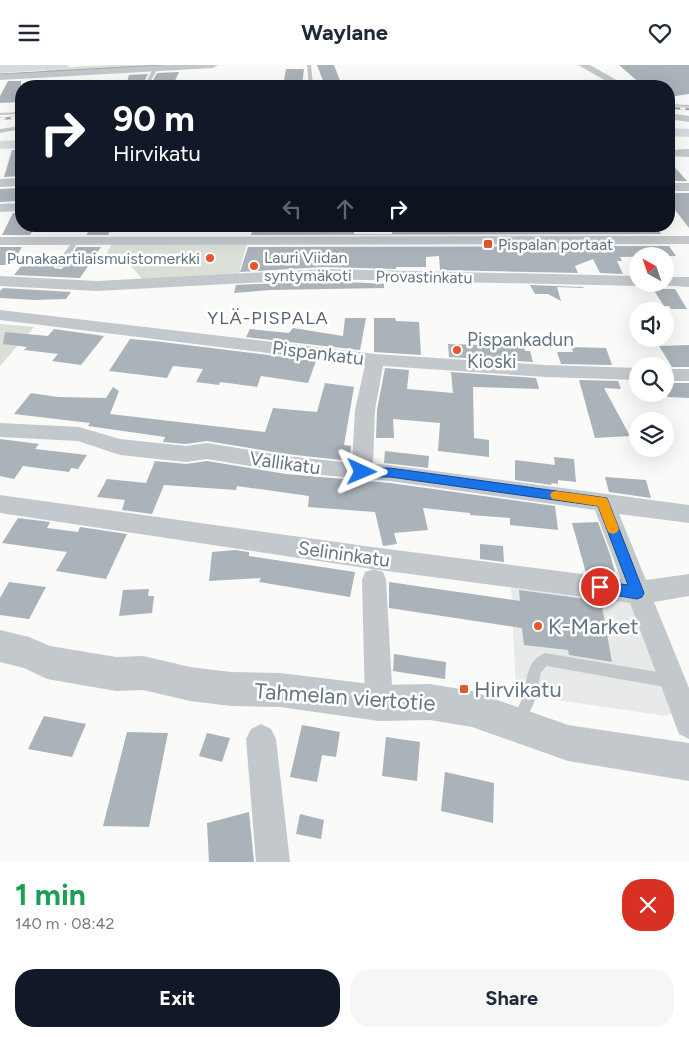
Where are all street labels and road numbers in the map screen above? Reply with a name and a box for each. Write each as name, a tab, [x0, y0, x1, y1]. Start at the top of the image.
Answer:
street label: Provastinkatu	[375, 267, 473, 287]
street label: Pispankatu	[271, 336, 365, 370]
street label: Vallikatu	[248, 447, 322, 479]
street label: Selininkatu	[296, 536, 392, 572]
street label: Tahmelan viertotie	[254, 677, 436, 717]

